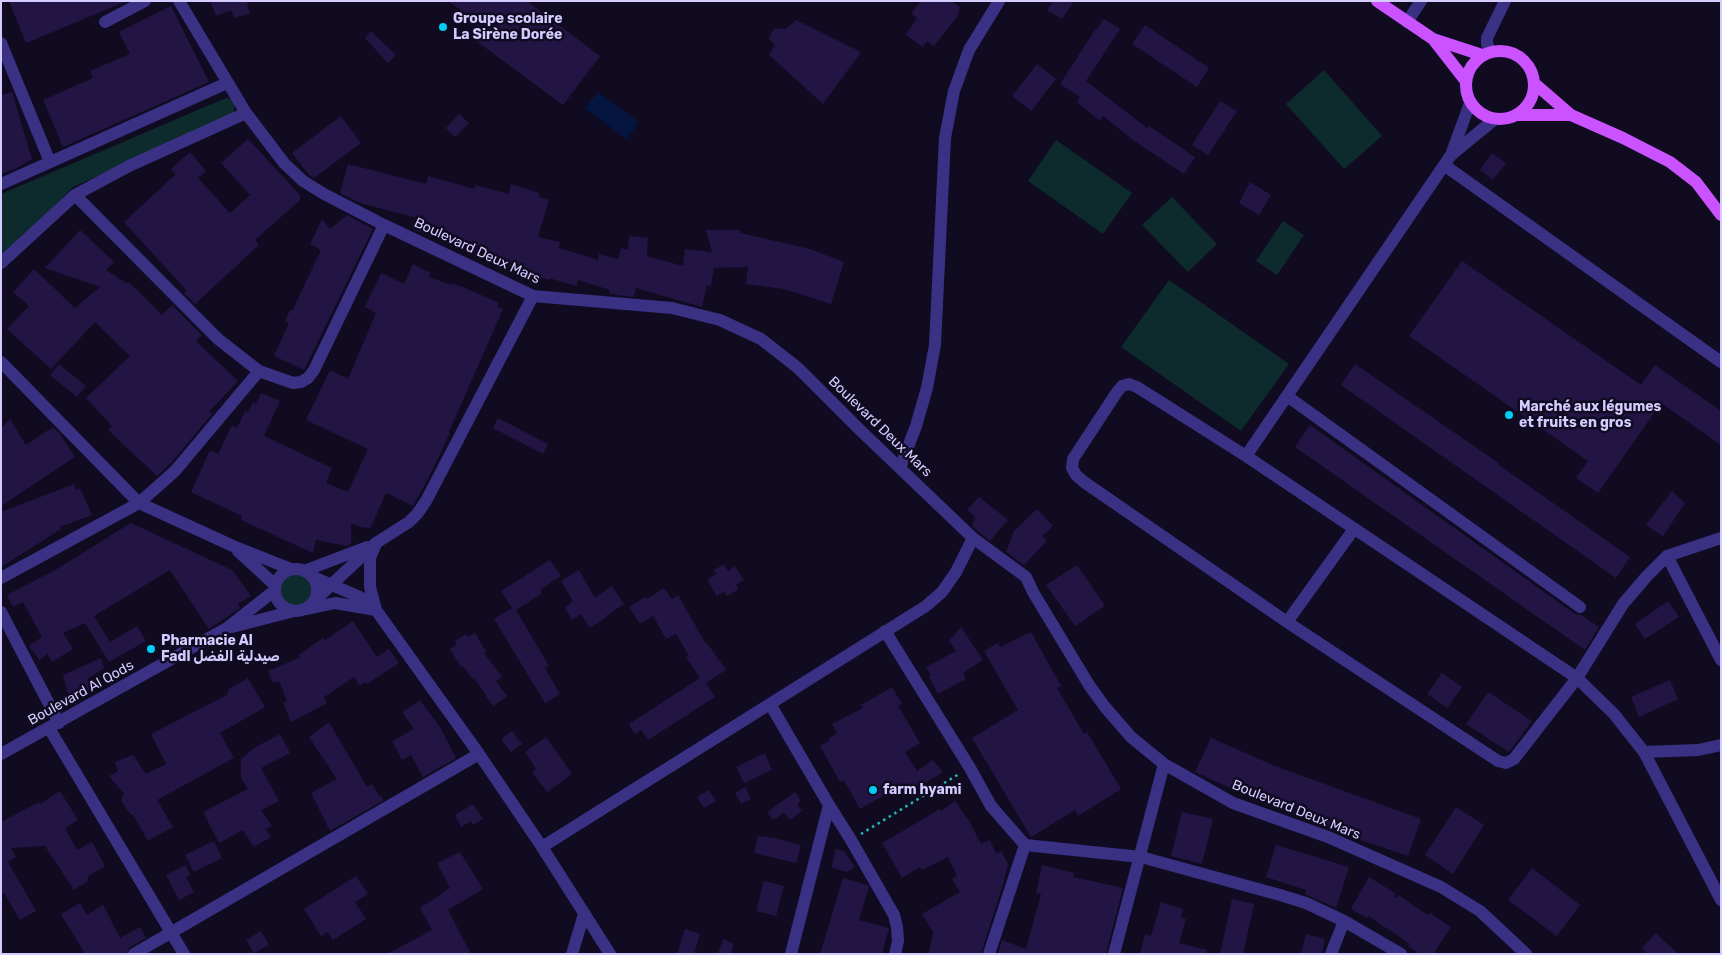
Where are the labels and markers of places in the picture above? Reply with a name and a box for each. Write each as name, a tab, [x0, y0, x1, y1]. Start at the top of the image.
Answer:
place label: Groupe scolaire La Sirène Dorée	[453, 11, 562, 44]
marker: Groupe scolaire La Sirène Dorée	[437, 21, 449, 33]
place label: Marché aux légumes et fruits en gros	[1519, 399, 1661, 432]
marker: Marché aux légumes et fruits en gros	[1503, 409, 1515, 421]
place label: Pharmacie Al Fadl صيدلية الفضل	[161, 633, 280, 666]
marker: Pharmacie Al Fadl صيدلية الفضل	[145, 643, 157, 655]
place label: farm hyami	[883, 782, 961, 798]
marker: farm hyami	[867, 784, 879, 796]

